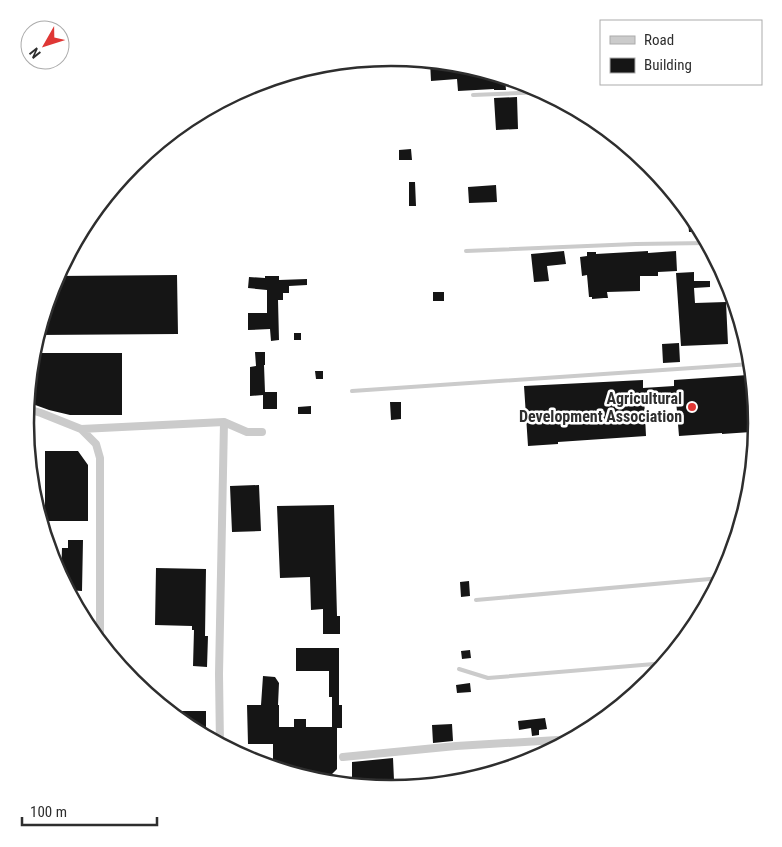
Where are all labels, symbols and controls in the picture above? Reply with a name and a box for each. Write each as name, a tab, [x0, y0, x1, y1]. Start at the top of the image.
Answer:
north arrow	[20, 20, 70, 70]
legend	[600, 20, 762, 85]
text: Road	[644, 31, 674, 49]
text: N	[26, 45, 44, 62]
text: Building	[644, 56, 692, 74]
place label: Agricultural Development Association	[519, 389, 682, 426]
marker: Agricultural Development Association	[686, 401, 698, 413]
scale bar	[22, 794, 158, 826]
text: 100 m	[30, 803, 67, 821]

